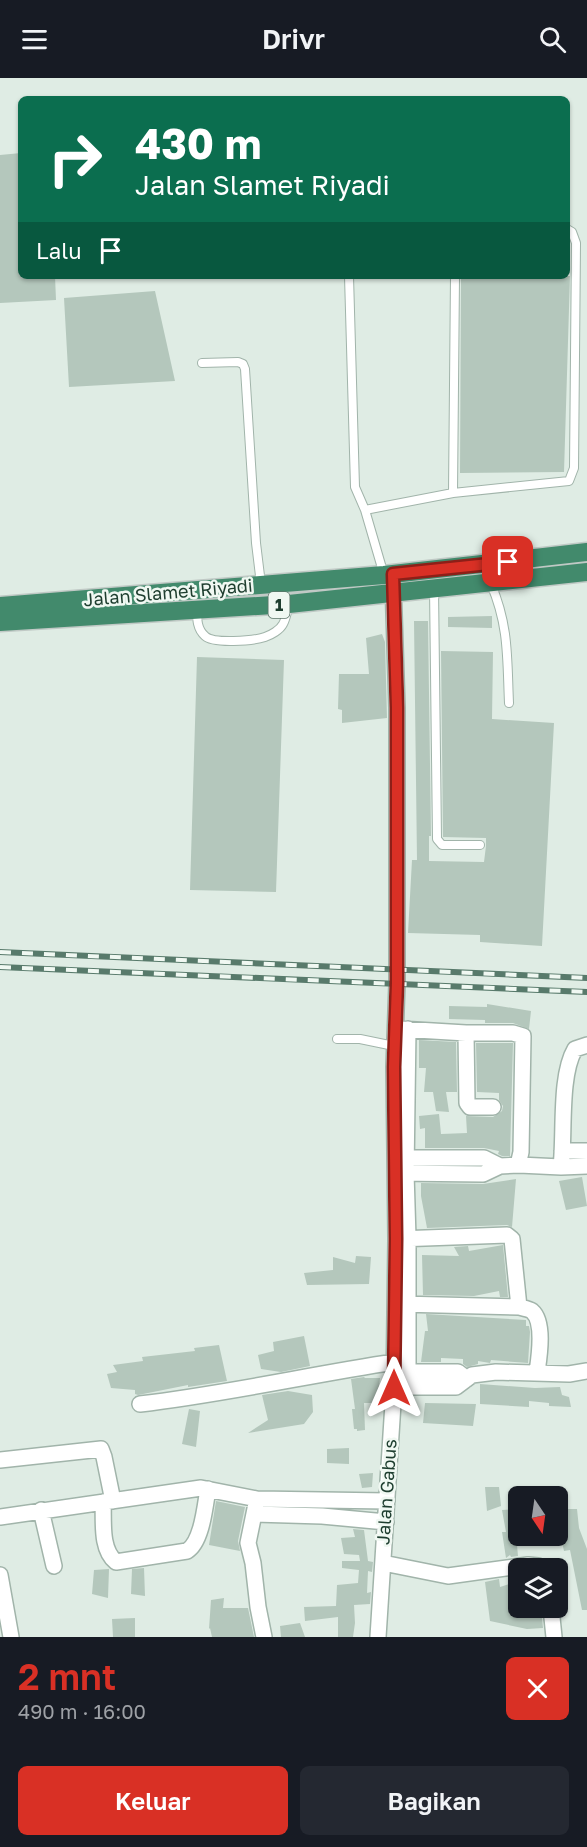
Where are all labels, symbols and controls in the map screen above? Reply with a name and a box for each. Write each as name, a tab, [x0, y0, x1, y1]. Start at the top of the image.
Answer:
icon: menu	[18, 23, 51, 56]
text: Drivr	[262, 23, 325, 55]
icon: search	[536, 23, 569, 56]
text: 430 m	[135, 118, 261, 168]
icon: right	[36, 120, 114, 198]
text: Jalan Slamet Riyadi	[135, 169, 390, 201]
icon: arrive	[94, 234, 127, 267]
text: Lalu	[36, 237, 82, 264]
pin	[482, 536, 533, 587]
icon: arrive	[491, 545, 524, 578]
street label: Jalan Slamet Riyadi	[82, 574, 253, 610]
road number: 1	[268, 592, 290, 618]
position arrow	[362, 1356, 426, 1420]
street label: Jalan Gabus	[371, 1438, 401, 1546]
north arrow	[508, 1486, 568, 1546]
map controls	[508, 1486, 568, 1618]
button: layers	[508, 1558, 568, 1618]
text: 2 mnt	[18, 1655, 116, 1698]
button: close	[506, 1657, 569, 1720]
text: 490 m · 16:00	[18, 1699, 146, 1723]
button: Keluar	[18, 1766, 288, 1835]
button: Bagikan	[300, 1766, 569, 1835]

